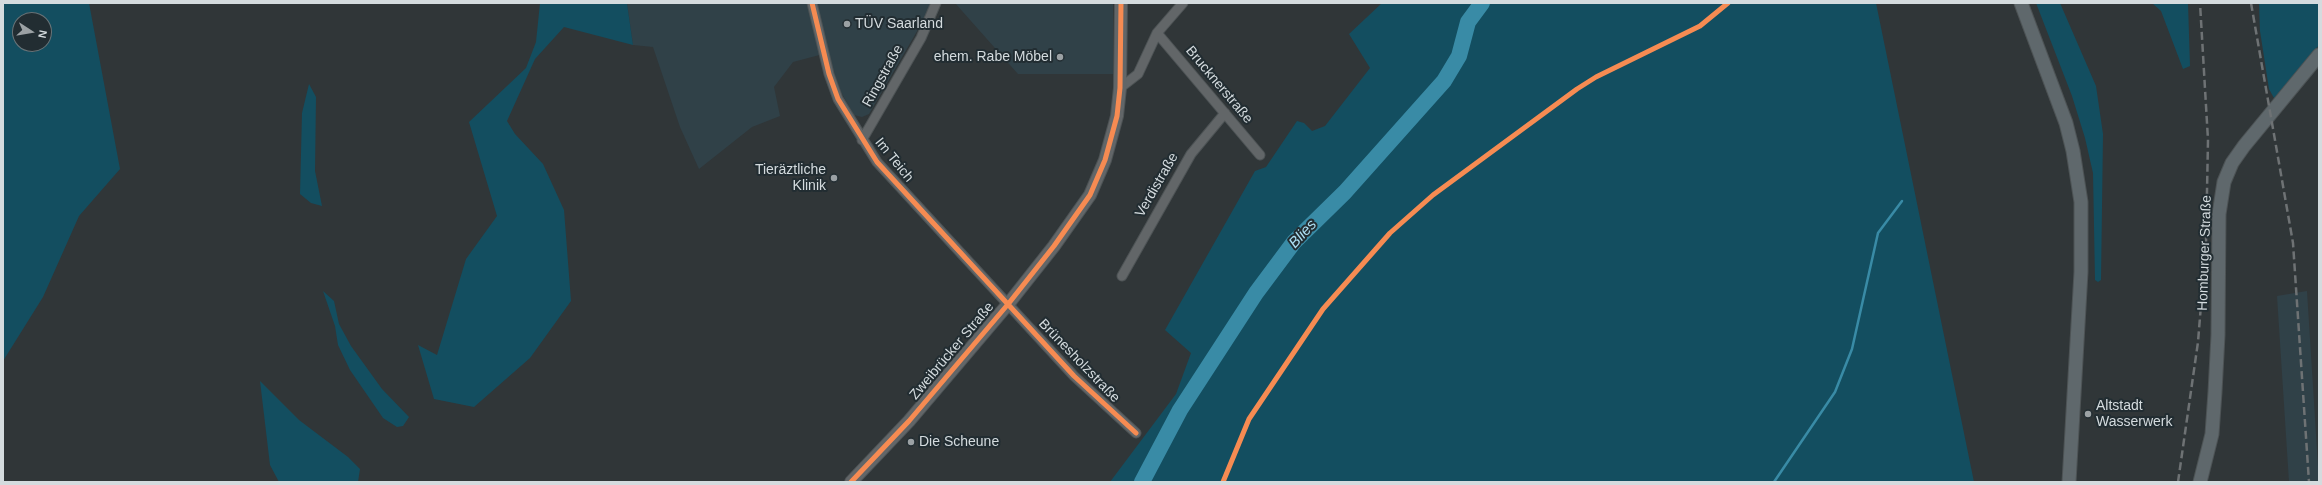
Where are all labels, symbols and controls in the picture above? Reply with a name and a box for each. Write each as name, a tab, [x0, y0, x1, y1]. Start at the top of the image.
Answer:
north arrow	[12, 12, 52, 52]
place label: TÜV Saarland	[855, 16, 943, 32]
marker: TÜV Saarland	[842, 19, 852, 29]
text: N	[36, 29, 49, 39]
street label: Ringstraße	[859, 42, 907, 110]
street label: Brucknerstraße	[1182, 43, 1256, 127]
place label: ehem. Rabe Möbel	[934, 49, 1052, 65]
marker: ehem. Rabe Möbel	[1055, 52, 1065, 62]
street label: Im Teich	[871, 134, 917, 186]
street label: Verdistraße	[1132, 150, 1182, 220]
place label: Tieräztliche Klinik	[755, 162, 826, 194]
marker: Tieräztliche Klinik	[829, 173, 839, 183]
street label: Homburger Straße	[2195, 195, 2215, 311]
water label: Blies	[1285, 216, 1321, 252]
street label: Zweibrücker Straße	[906, 299, 998, 403]
street label: Brünesholzstraße	[1035, 316, 1123, 406]
place label: Altstadt Wasserwerk	[2096, 398, 2172, 430]
marker: Altstadt Wasserwerk	[2083, 409, 2093, 419]
place label: Die Scheune	[919, 434, 999, 450]
marker: Die Scheune	[906, 437, 916, 447]

